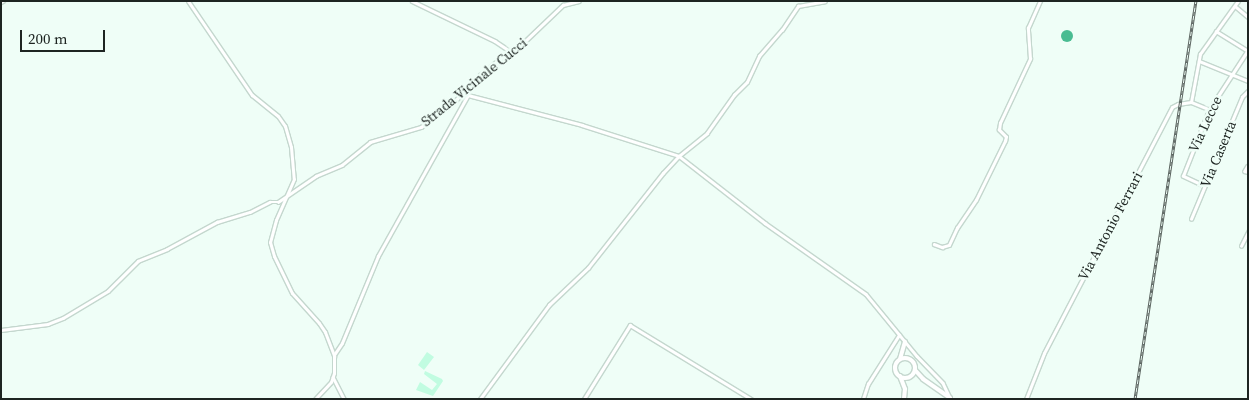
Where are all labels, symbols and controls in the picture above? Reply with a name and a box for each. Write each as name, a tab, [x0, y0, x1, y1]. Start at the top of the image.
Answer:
scale bar	[22, 20, 108, 52]
text: 200 m	[28, 28, 68, 49]
street label: Strada Vicinale Cucci	[418, 34, 530, 130]
street label: Via Lecce	[1185, 93, 1225, 155]
street label: Via Caserta	[1196, 118, 1240, 190]
street label: Via Antonio Ferrari	[1074, 169, 1146, 283]

